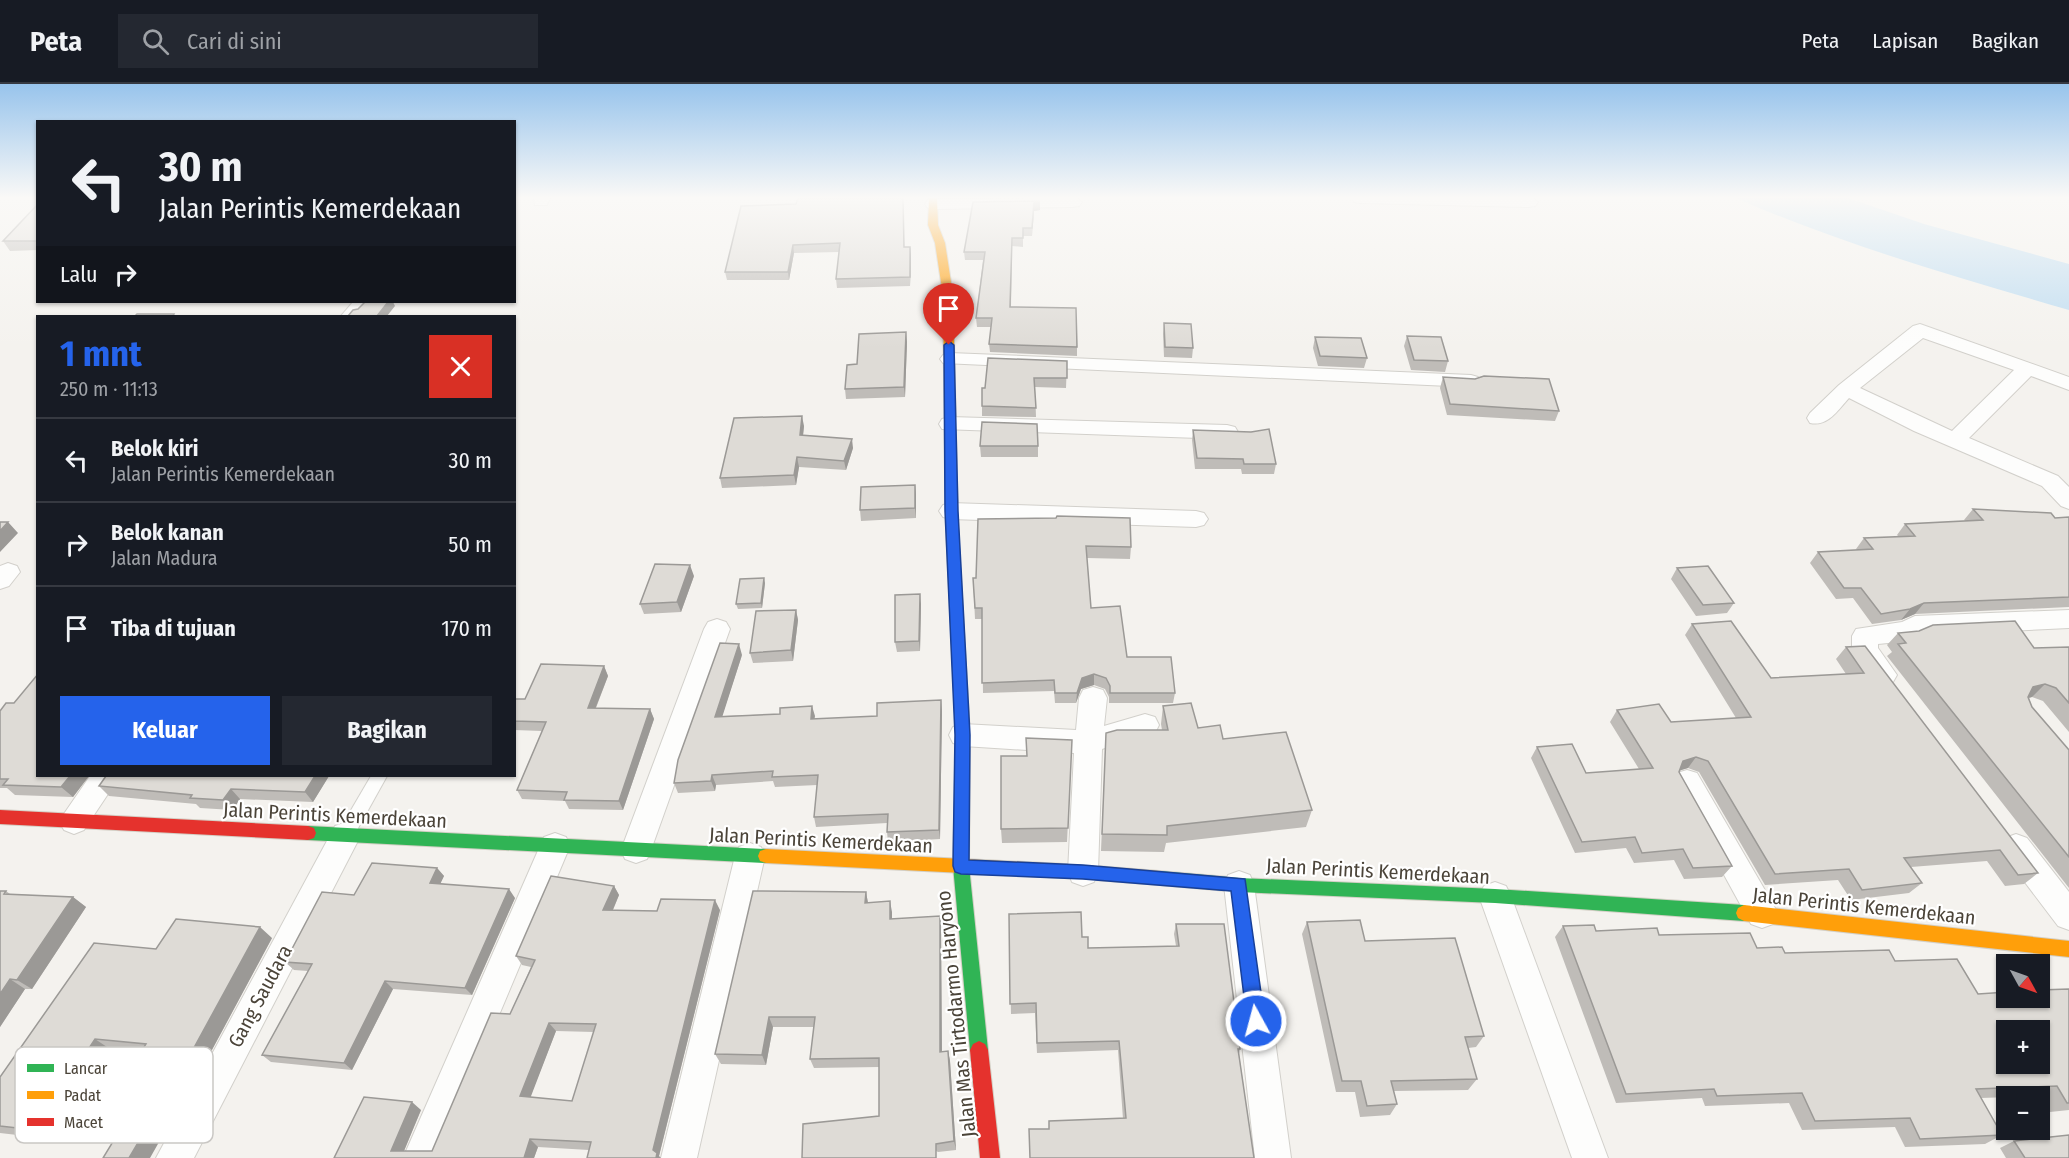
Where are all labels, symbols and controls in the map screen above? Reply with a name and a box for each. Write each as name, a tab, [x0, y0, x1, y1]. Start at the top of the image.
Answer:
search box	[118, 14, 538, 68]
text: Peta	[30, 25, 82, 58]
icon: search	[139, 25, 172, 58]
text: Cari di sini	[187, 28, 282, 55]
text: Peta	[1802, 28, 1839, 54]
text: Lapisan	[1872, 28, 1938, 54]
text: Bagikan	[1971, 28, 2039, 54]
text: 30 m	[159, 142, 243, 192]
icon: left	[60, 144, 138, 222]
text: Jalan Perintis Kemerdekaan	[159, 193, 461, 225]
icon: right	[109, 258, 142, 291]
text: Lalu	[60, 261, 97, 288]
pin	[923, 283, 974, 345]
icon: arrive	[932, 292, 965, 325]
text: 1 mnt	[60, 332, 142, 376]
button: close	[429, 335, 492, 398]
text: 250 m · 11:13	[60, 377, 158, 401]
text: Belok kiri	[111, 435, 199, 462]
icon: left	[60, 444, 93, 477]
text: 30 m	[449, 447, 492, 474]
text: Jalan Perintis Kemerdekaan	[111, 462, 335, 486]
text: Belok kanan	[111, 519, 224, 546]
icon: right	[60, 528, 93, 561]
text: 50 m	[448, 531, 492, 558]
text: Jalan Madura	[111, 546, 218, 570]
icon: arrive	[60, 612, 93, 645]
text: Tiba di tujuan	[111, 615, 236, 642]
text: 170 m	[441, 615, 492, 642]
button: Keluar	[60, 696, 270, 765]
button: Bagikan	[282, 696, 492, 765]
street label: Jalan Perintis Kemerdekaan	[223, 797, 447, 833]
street label: Jalan Perintis Kemerdekaan	[709, 822, 933, 858]
street label: Jalan Perintis Kemerdekaan	[1266, 853, 1490, 889]
street label: Jalan Perintis Kemerdekaan	[1751, 882, 1977, 930]
street label: Jalan Mas Tirtodarmo Haryono	[931, 889, 981, 1139]
street label: Gang Saudara	[223, 941, 297, 1051]
north arrow	[1996, 954, 2050, 1008]
map controls	[1996, 954, 2050, 1140]
position arrow	[1224, 989, 1288, 1053]
button: +	[1996, 1020, 2050, 1074]
legend	[15, 1047, 213, 1143]
text: Lancar	[64, 1059, 108, 1078]
text: Padat	[64, 1086, 102, 1105]
button: −	[1996, 1086, 2050, 1140]
text: Macet	[64, 1113, 104, 1132]

